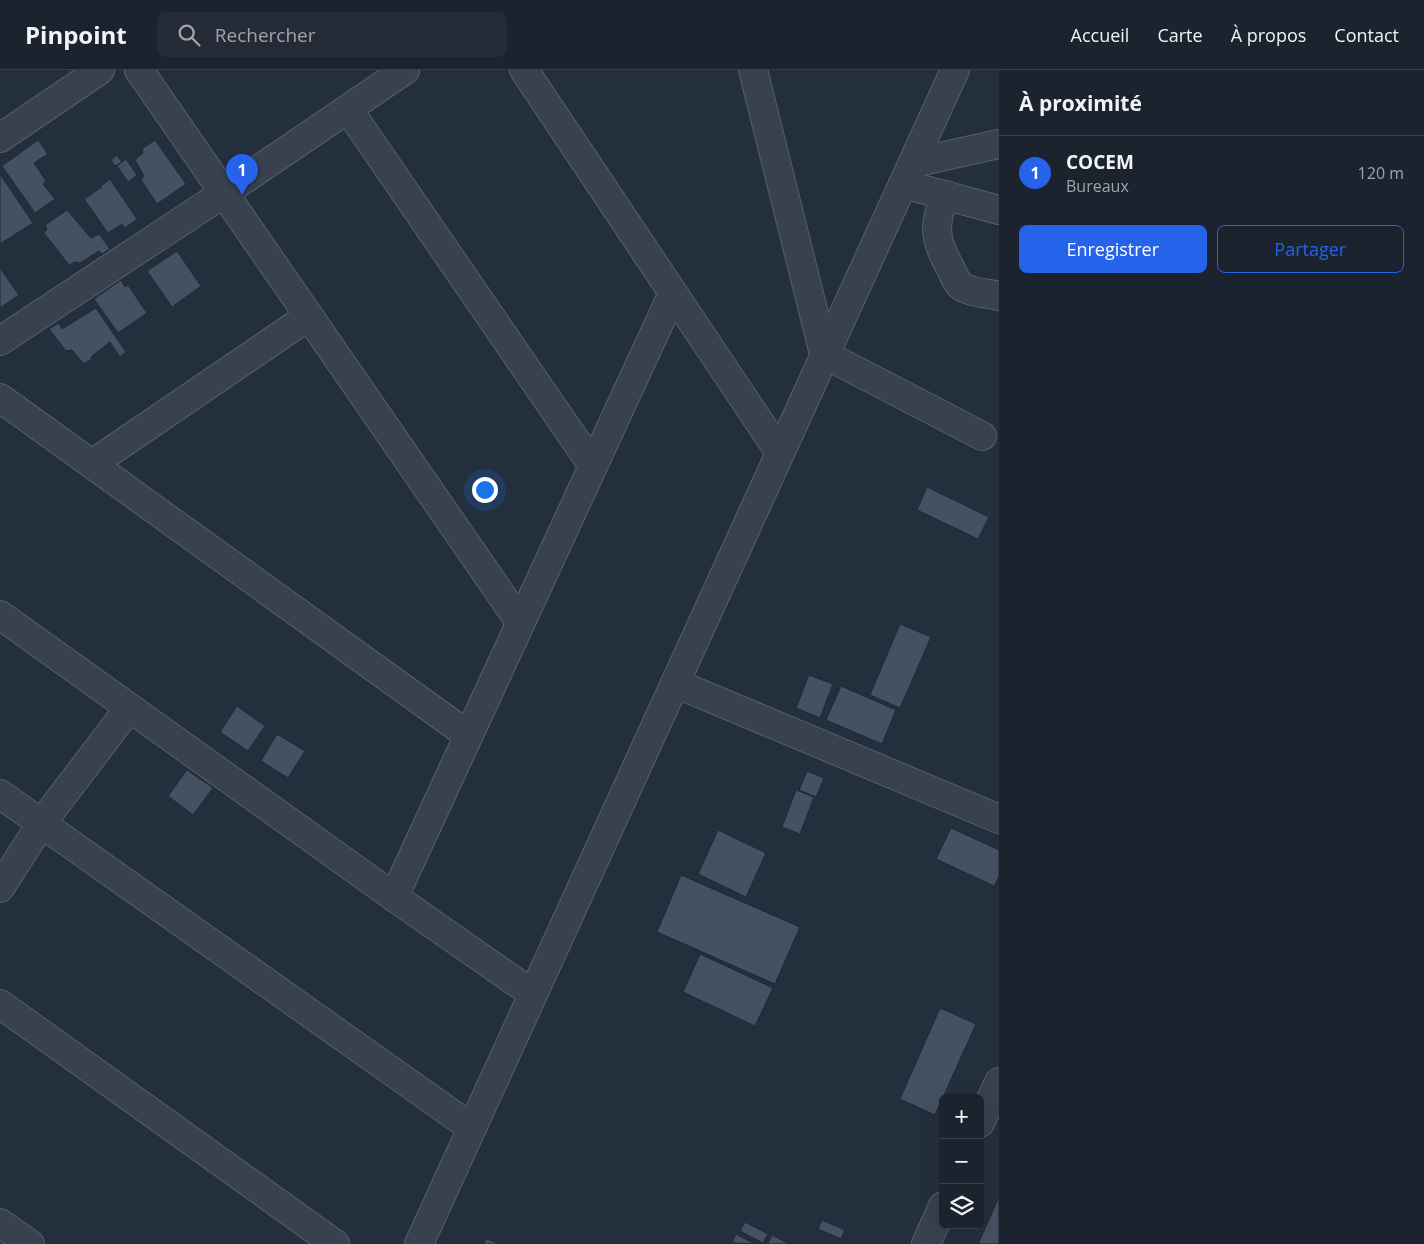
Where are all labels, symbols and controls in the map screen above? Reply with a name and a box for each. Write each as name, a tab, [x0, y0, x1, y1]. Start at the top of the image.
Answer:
search box	[157, 12, 507, 57]
text: Pinpoint	[25, 18, 127, 51]
icon: search	[175, 21, 203, 49]
text: Rechercher	[215, 22, 316, 48]
text: Accueil	[1071, 23, 1129, 47]
text: Carte	[1157, 23, 1203, 47]
text: À propos	[1231, 23, 1306, 47]
text: Contact	[1334, 23, 1399, 47]
text: À proximité	[1019, 89, 1142, 117]
text: COCEM	[1066, 149, 1134, 175]
pin: 1	[226, 154, 258, 195]
text: 1	[1030, 162, 1040, 184]
text: 120 m	[1358, 162, 1404, 184]
text: Bureaux	[1066, 175, 1129, 197]
button: Enregistrer	[1019, 225, 1207, 273]
button: Partager	[1217, 225, 1404, 273]
your location	[472, 477, 498, 503]
map controls	[939, 1094, 984, 1229]
button: +	[939, 1094, 984, 1139]
button: −	[939, 1139, 984, 1184]
button: layers	[939, 1184, 984, 1229]

